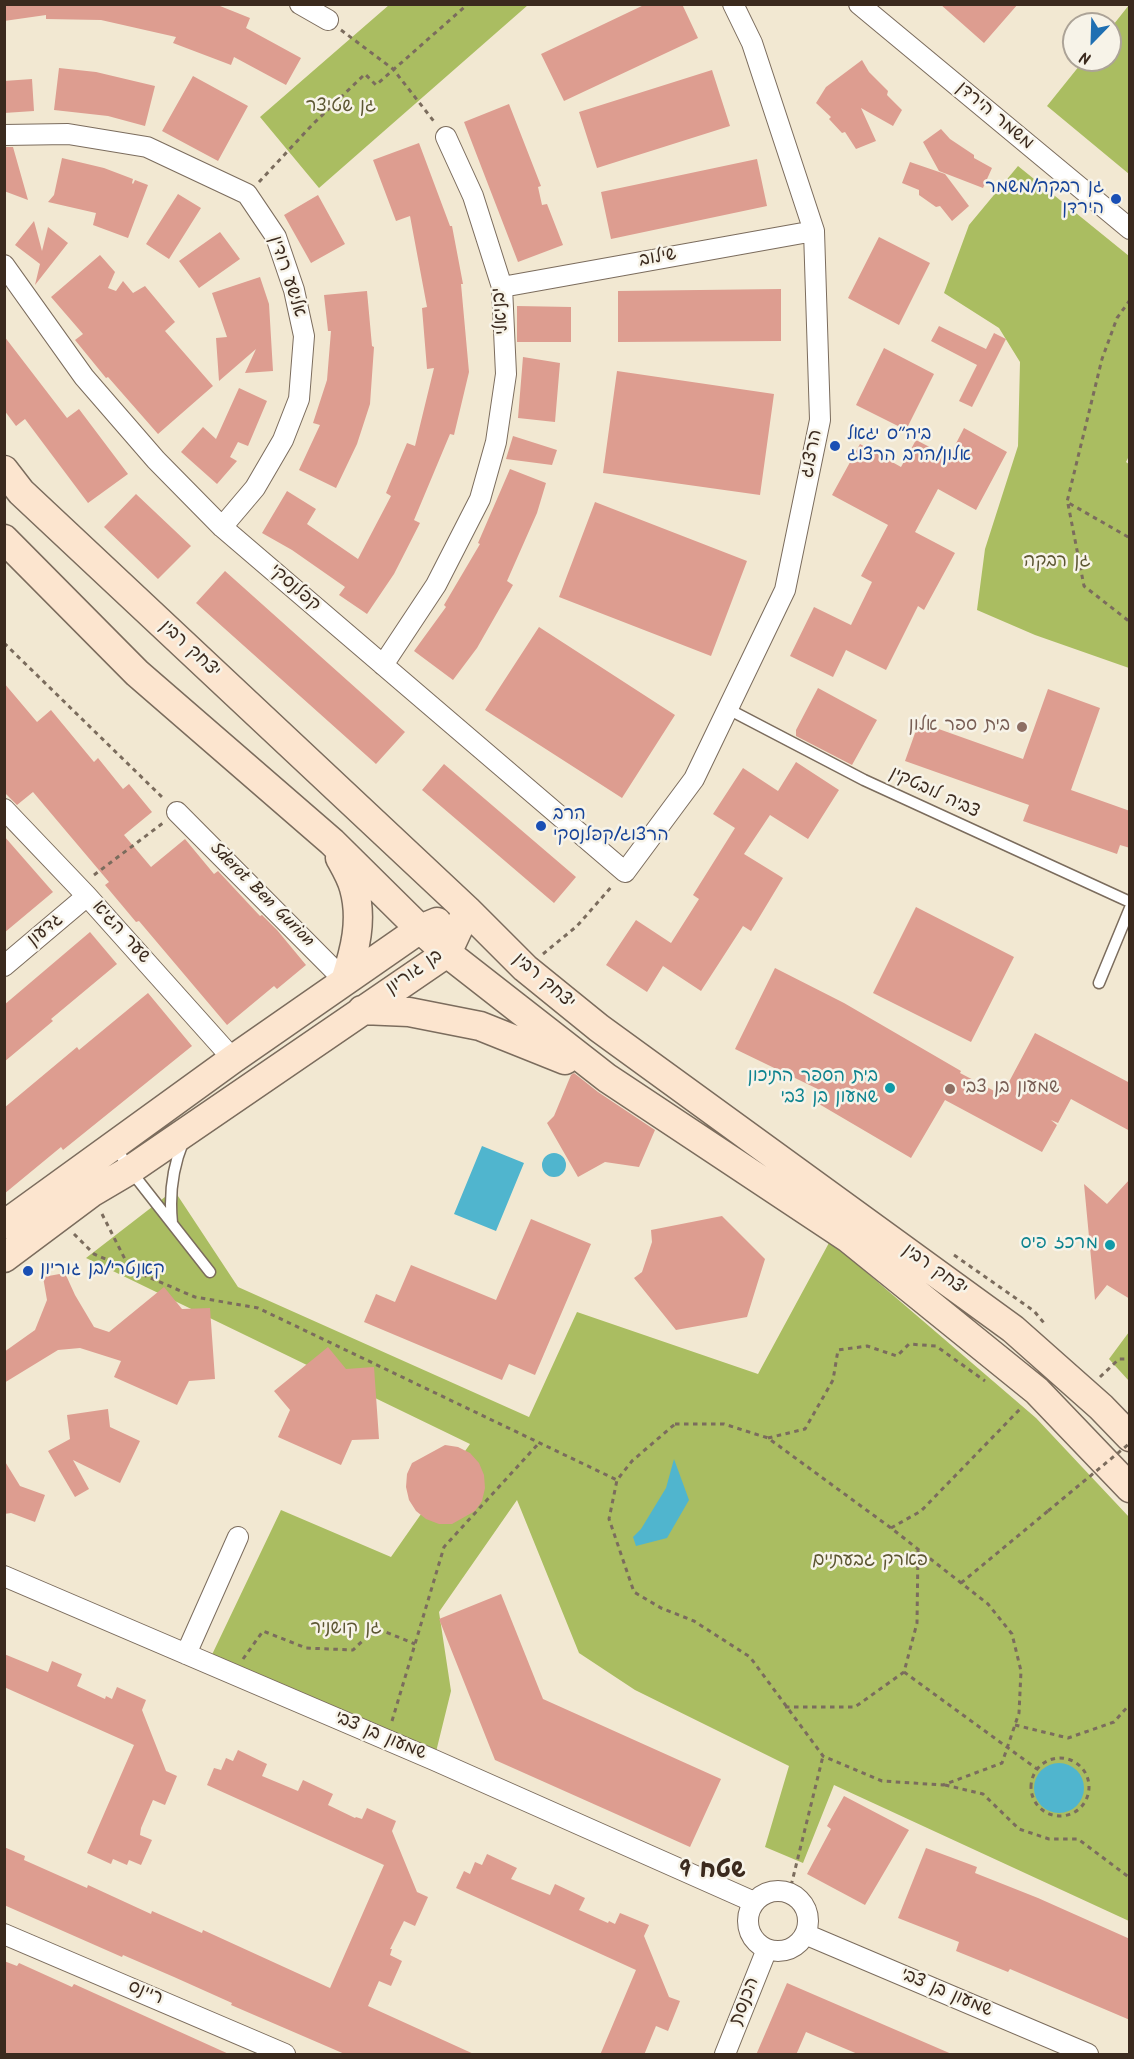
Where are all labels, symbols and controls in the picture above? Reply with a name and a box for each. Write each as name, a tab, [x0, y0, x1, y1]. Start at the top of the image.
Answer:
north arrow	[1062, 12, 1122, 72]
text: N	[1076, 44, 1095, 71]
street label: משמר הירדן	[951, 78, 1037, 156]
park label: גן שטיצר	[306, 97, 376, 119]
place label: גן רבקה/משמר הירדן	[985, 178, 1104, 220]
marker: גן רבקה/משמר הירדן	[1109, 192, 1123, 206]
street label: אלישע רודין	[263, 234, 309, 320]
street label: שילוב	[638, 245, 678, 273]
street label: יבניאלי	[489, 287, 515, 335]
place label: ביה״ס יגאל אלון/הרב הרצוג	[847, 425, 971, 468]
street label: הרצוג	[797, 428, 829, 480]
marker: ביה״ס יגאל אלון/הרב הרצוג	[828, 439, 842, 453]
park label: גן רבקה	[1024, 552, 1090, 574]
street label: קפלנסקי	[264, 561, 324, 617]
street label: יצחק רבין	[154, 617, 224, 683]
place label: בית ספר אלון	[909, 716, 1010, 738]
marker: בית ספר אלון	[1015, 720, 1029, 734]
street label: צביה לובטקין	[886, 764, 982, 824]
place label: הרב הרצוג/קפלנסקי	[553, 805, 669, 848]
marker: הרב הרצוג/קפלנסקי	[534, 819, 548, 833]
street label: Sderot Ben Gurion	[204, 839, 318, 953]
street label: שער הגיא	[86, 897, 154, 969]
street label: גדעון	[24, 910, 68, 952]
street label: בן גוריון	[383, 946, 447, 1000]
street label: יצחק רבין	[508, 949, 578, 1015]
place label: בית הספר התיכון שמעון בן צבי	[747, 1067, 878, 1110]
place label: שמעון בן צבי	[962, 1078, 1060, 1100]
marker: בית הספר התיכון שמעון בן צבי	[883, 1081, 897, 1095]
marker: שמעון בן צבי	[943, 1082, 957, 1096]
place label: מרכז פיס	[1020, 1234, 1098, 1256]
marker: מרכז פיס	[1103, 1238, 1117, 1252]
street label: יצחק רבין	[897, 1240, 971, 1302]
place label: קאנטרי/בן גוריון	[40, 1260, 165, 1282]
marker: קאנטרי/בן גוריון	[21, 1264, 35, 1278]
park label: פארק גבעתיים	[812, 1551, 928, 1573]
park label: גן קושניר	[310, 1619, 382, 1641]
street label: שמעון בן צבי	[331, 1708, 429, 1766]
district label: שטח 9	[678, 1859, 746, 1887]
street label: שמעון בן צבי	[897, 1965, 995, 2023]
street label: הכנסת	[727, 1975, 765, 2029]
street label: ריינס	[124, 1977, 166, 2011]

